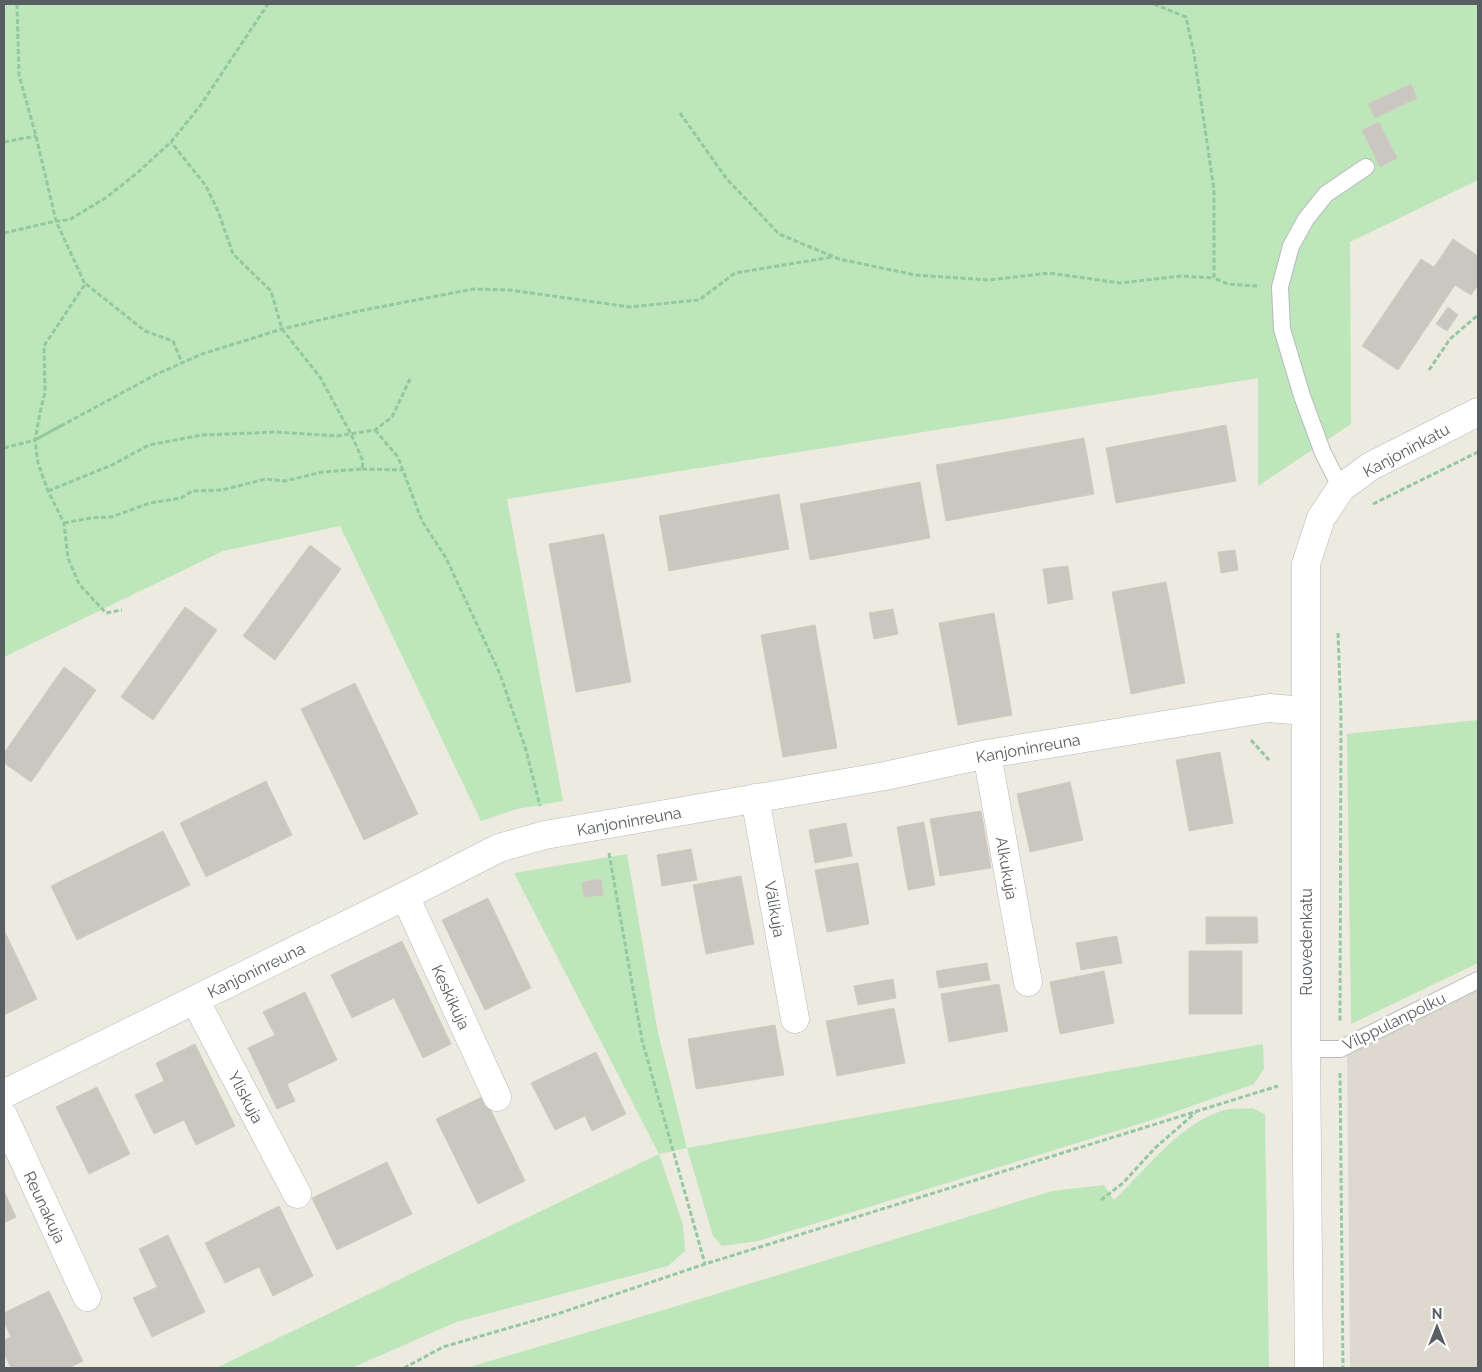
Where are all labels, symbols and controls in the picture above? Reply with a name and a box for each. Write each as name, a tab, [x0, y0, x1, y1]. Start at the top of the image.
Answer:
street label: Kanjoninkatu	[1360, 420, 1453, 481]
street label: Kanjoninreuna	[974, 730, 1082, 767]
street label: Kanjoninreuna	[575, 803, 683, 840]
street label: Alkukuja	[992, 835, 1021, 901]
street label: Välikuja	[760, 879, 789, 939]
street label: Ruovedenkatu	[1297, 888, 1316, 996]
street label: Kanjoninreuna	[204, 939, 308, 1002]
street label: Keskikuja	[427, 962, 474, 1033]
street label: Vilppulanpolku	[1340, 988, 1449, 1055]
street label: Yliskuja	[224, 1068, 267, 1127]
street label: Reunakuja	[20, 1168, 70, 1246]
north arrow	[1412, 1302, 1462, 1352]
text: N	[1432, 1306, 1442, 1322]

